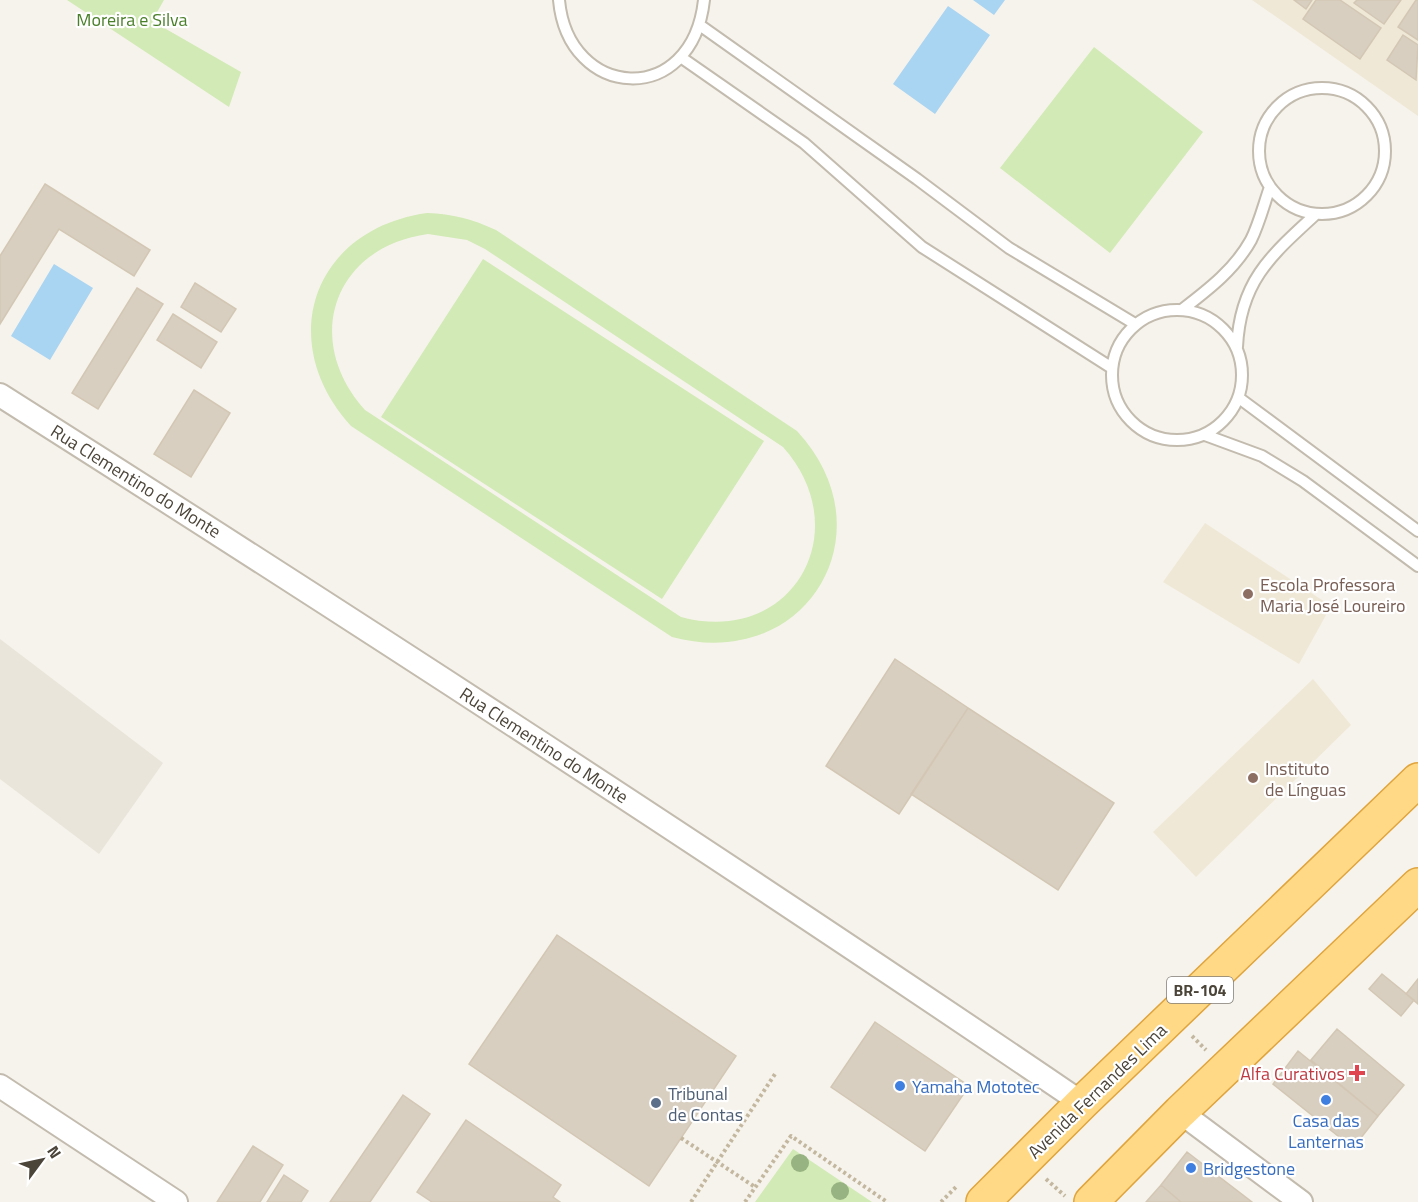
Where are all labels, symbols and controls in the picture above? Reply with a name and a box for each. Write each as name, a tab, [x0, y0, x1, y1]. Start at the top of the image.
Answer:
park label: Moreira e Silva	[76, 6, 188, 33]
street label: Rua Clementino do Monte	[46, 418, 226, 544]
place label: Escola Professora Maria José Loureiro	[1260, 571, 1406, 619]
marker: Escola Professora Maria José Loureiro	[1241, 587, 1255, 601]
street label: Rua Clementino do Monte	[454, 680, 634, 810]
place label: Instituto de Línguas	[1265, 755, 1346, 803]
marker: Instituto de Línguas	[1246, 771, 1260, 785]
road number: BR-104	[1167, 977, 1233, 1003]
street label: Avenida Fernandes Lima	[1021, 1017, 1173, 1165]
place label: Alfa Curativos	[1240, 1060, 1345, 1087]
marker: Alfa Curativos	[1350, 1066, 1364, 1080]
place label: Yamaha Mototec	[912, 1073, 1040, 1100]
marker: Yamaha Mototec	[893, 1079, 907, 1093]
place label: Tribunal de Contas	[668, 1080, 743, 1128]
marker: Casa das Lanternas	[1319, 1093, 1333, 1107]
marker: Tribunal de Contas	[649, 1096, 663, 1110]
place label: Casa das Lanternas	[1288, 1107, 1364, 1155]
north arrow	[12, 1130, 72, 1190]
text: N	[41, 1141, 68, 1163]
place label: Bridgestone	[1203, 1155, 1295, 1182]
marker: Bridgestone	[1184, 1161, 1198, 1175]

